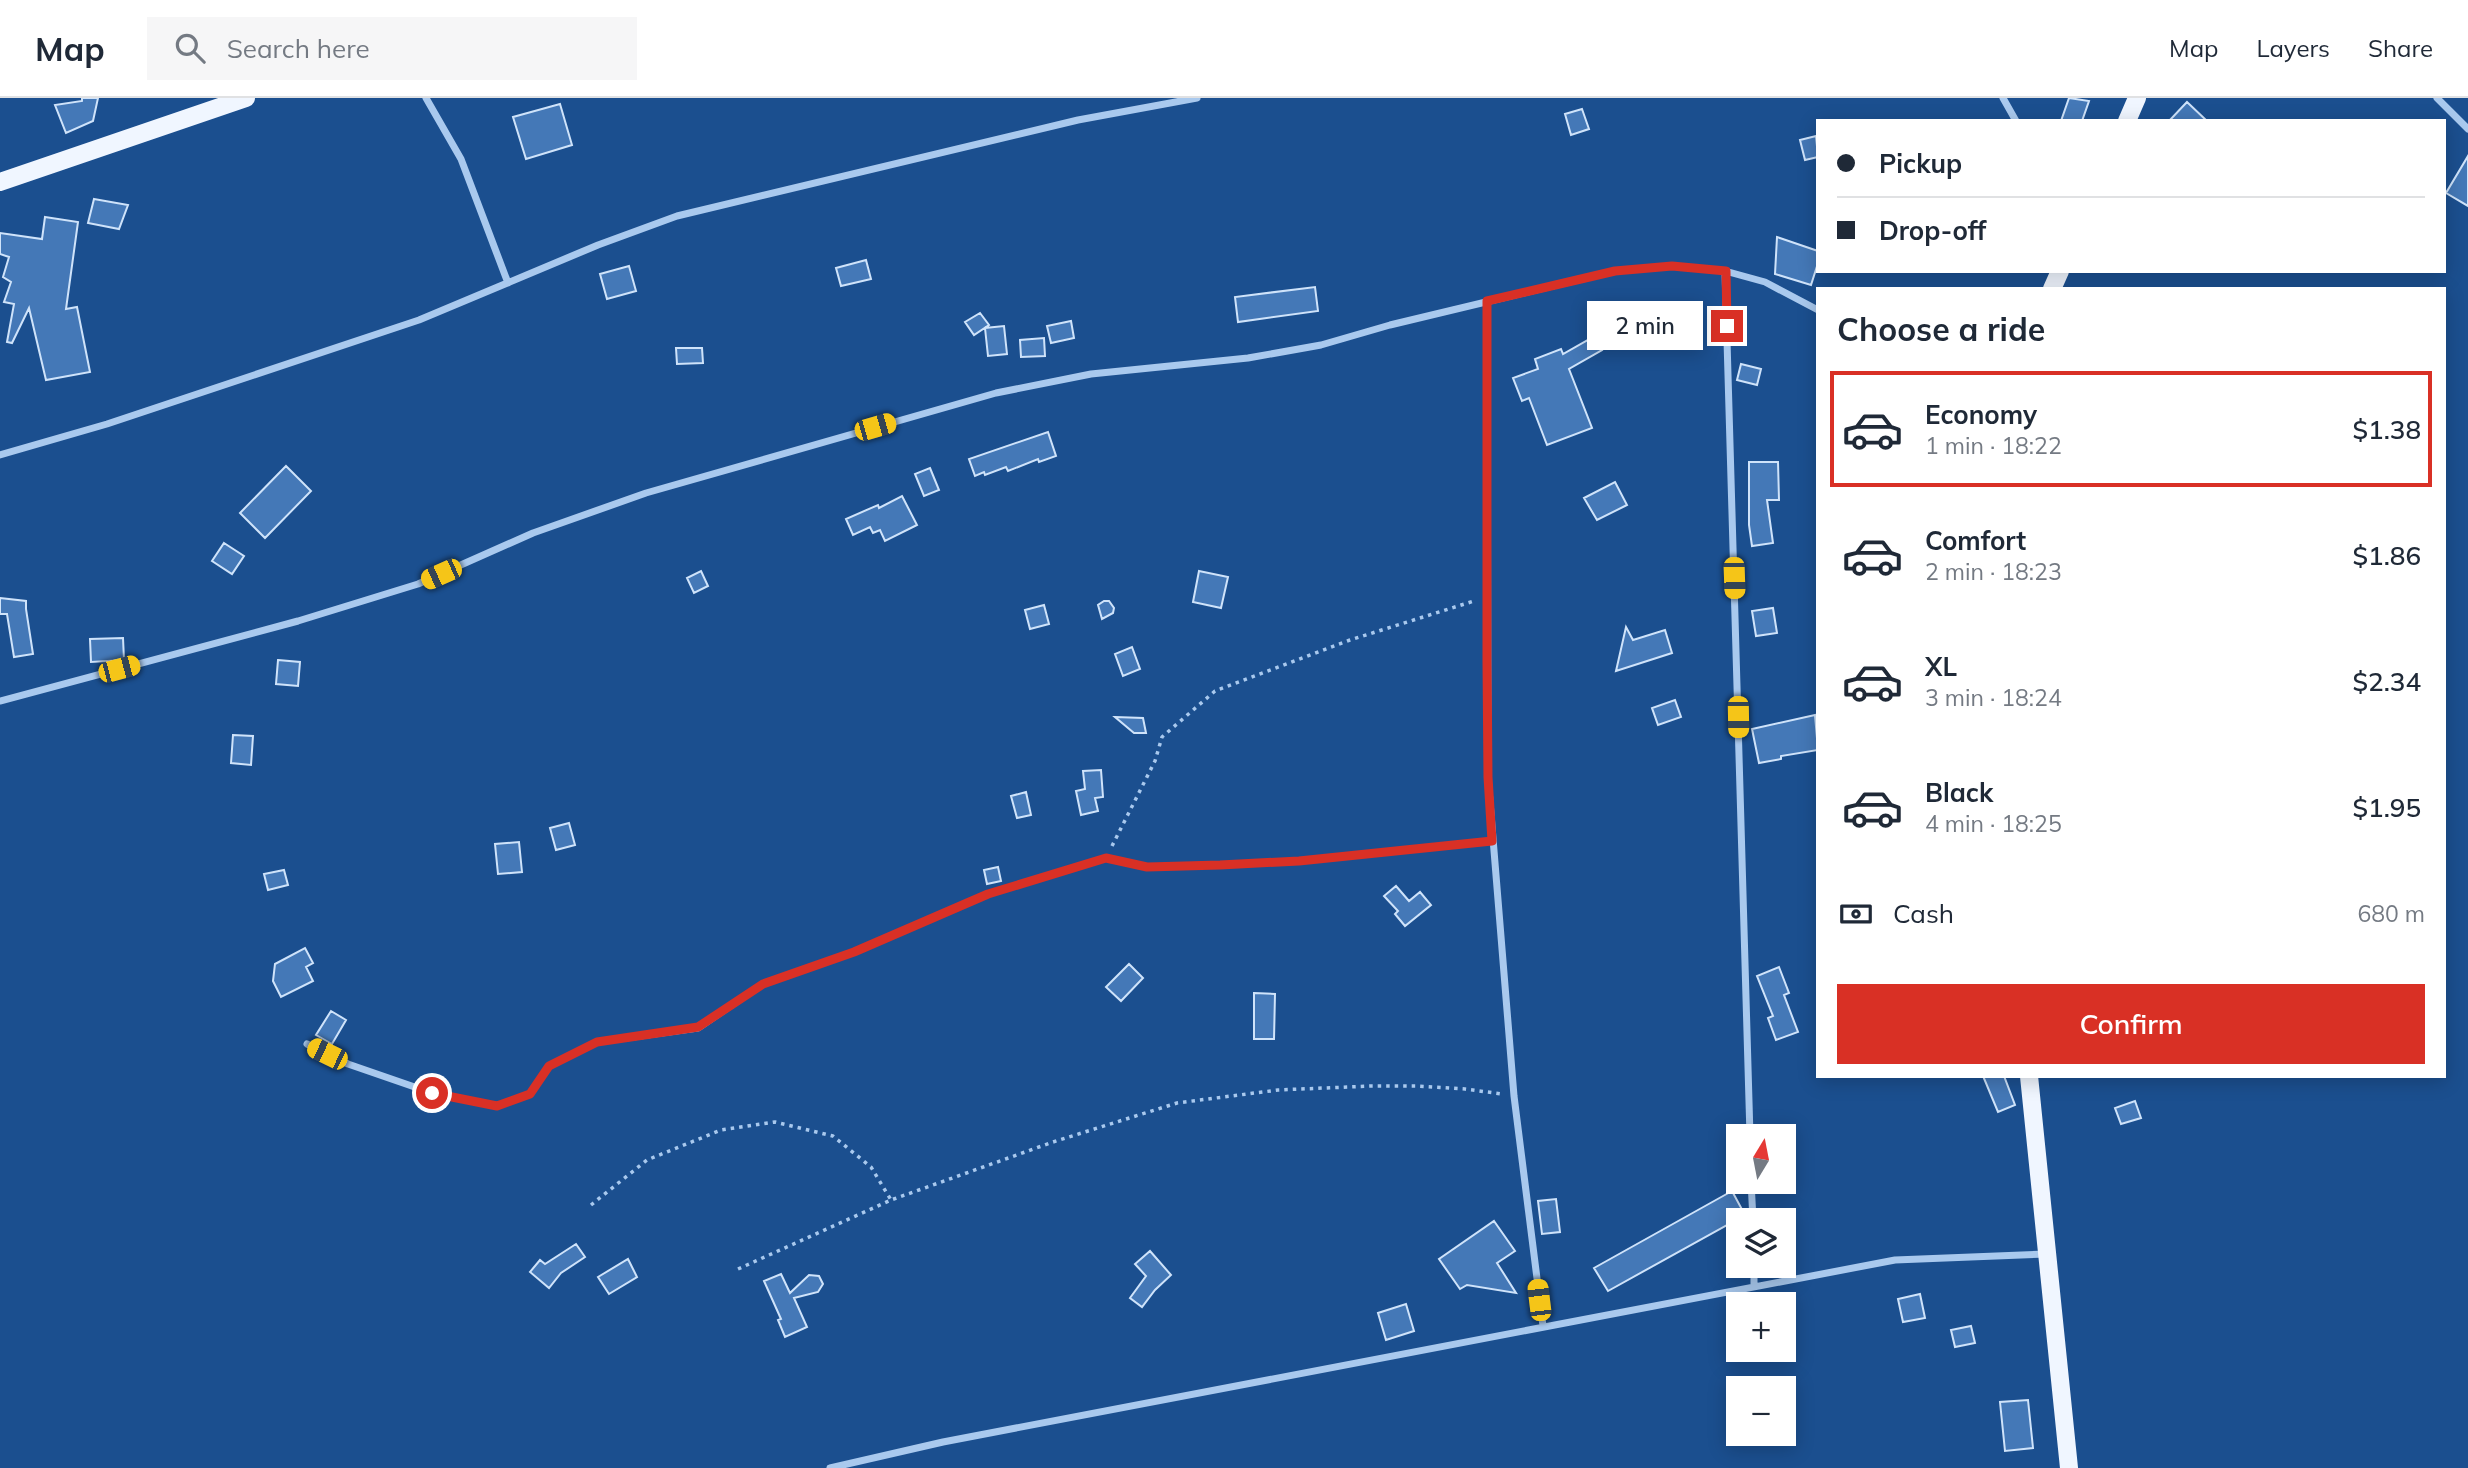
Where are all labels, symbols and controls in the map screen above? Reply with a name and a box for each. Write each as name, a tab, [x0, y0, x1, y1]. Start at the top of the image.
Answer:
search box	[147, 17, 637, 80]
text: Map	[35, 28, 105, 69]
icon: search	[171, 29, 209, 67]
text: Search here	[227, 32, 370, 65]
text: Map	[2169, 33, 2218, 63]
text: Layers	[2256, 33, 2330, 63]
text: Share	[2368, 33, 2433, 63]
text: Pickup	[1879, 147, 1962, 180]
text: Drop-off	[1879, 214, 1986, 247]
callout: 2 min	[1587, 302, 1702, 350]
text: Choose a ride	[1837, 309, 2045, 349]
route end	[1711, 310, 1743, 342]
text: 2 min	[1615, 311, 1675, 340]
icon: car	[1841, 398, 1904, 461]
text: Economy	[1925, 398, 2037, 431]
car	[852, 411, 899, 443]
text: $1.38	[2352, 413, 2421, 446]
text: 1 min · 18:22	[1925, 431, 2062, 460]
icon: car	[1841, 524, 1904, 587]
text: Comfort	[1925, 524, 2026, 557]
text: $1.86	[2352, 539, 2421, 572]
car	[418, 556, 465, 592]
car	[1723, 557, 1746, 599]
text: 2 min · 18:23	[1925, 557, 2062, 586]
icon: car	[1841, 650, 1904, 713]
text: XL	[1925, 650, 1957, 683]
car	[96, 653, 143, 685]
text: $2.34	[2352, 665, 2421, 698]
text: 3 min · 18:24	[1925, 683, 2062, 712]
car	[1728, 696, 1749, 738]
icon: car	[1841, 776, 1904, 839]
text: Black	[1925, 776, 1993, 809]
text: $1.95	[2352, 791, 2421, 824]
text: 4 min · 18:25	[1925, 809, 2062, 838]
icon: cash	[1837, 895, 1875, 933]
text: Cash	[1893, 897, 1954, 930]
text: 680 m	[2357, 899, 2425, 928]
button: Confirm	[1837, 984, 2425, 1064]
car	[304, 1035, 351, 1073]
route start	[416, 1077, 448, 1109]
north arrow	[1726, 1124, 1796, 1194]
map controls	[1726, 1124, 1796, 1446]
button: layers	[1726, 1208, 1796, 1278]
car	[1527, 1278, 1552, 1322]
button: +	[1726, 1292, 1796, 1362]
button: −	[1726, 1376, 1796, 1446]

